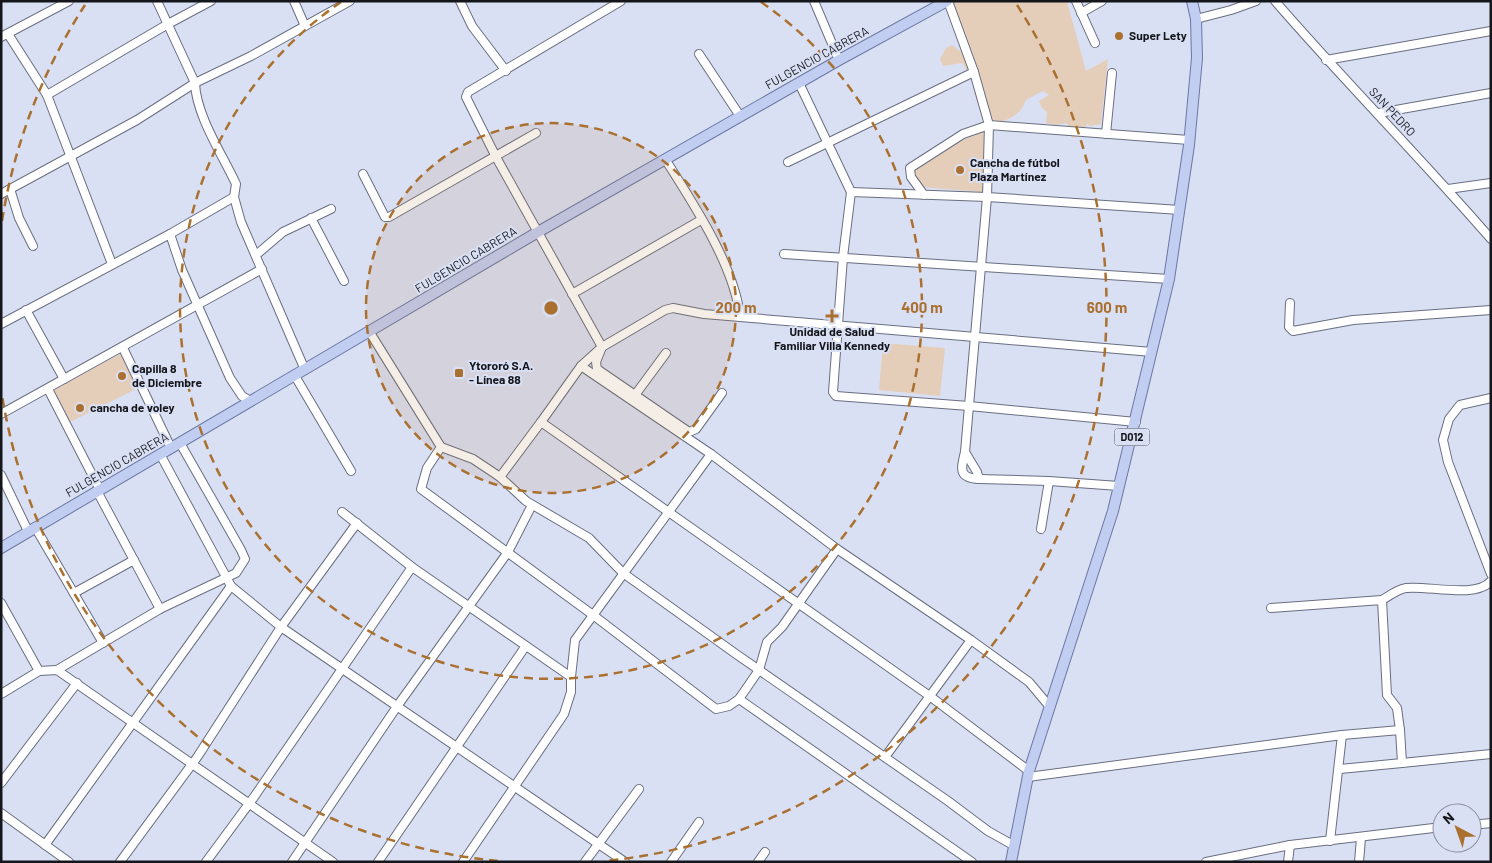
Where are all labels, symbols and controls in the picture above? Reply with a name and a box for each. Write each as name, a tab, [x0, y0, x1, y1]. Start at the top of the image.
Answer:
street label: FULGENCIO CABRERA	[762, 23, 871, 91]
place label: Super Lety	[1129, 28, 1187, 42]
marker: Super Lety	[1113, 30, 1125, 42]
street label: SAN PEDRO	[1367, 84, 1419, 139]
place label: Cancha de fútbol Plaza Martínez	[970, 155, 1060, 183]
marker: Cancha de fútbol Plaza Martínez	[954, 164, 966, 176]
street label: FULGENCIO CABRERA	[412, 223, 519, 295]
text: 200 m	[715, 298, 757, 316]
text: 400 m	[901, 298, 943, 316]
text: 600 m	[1087, 298, 1127, 316]
centre of rings	[542, 299, 560, 317]
marker: Unidad de Salud Familiar Villa Kennedy	[825, 309, 839, 323]
place label: Unidad de Salud Familiar Villa Kennedy	[774, 324, 890, 352]
place label: Ytororó S.A. - Línea 88	[469, 358, 533, 386]
place label: Capilla 8 de Diciembre	[132, 361, 203, 389]
marker: Ytororó S.A. - Línea 88	[453, 367, 465, 379]
marker: Capilla 8 de Diciembre	[116, 370, 128, 382]
place label: cancha de voley	[90, 400, 175, 414]
marker: cancha de voley	[74, 402, 86, 414]
road number: D012	[1114, 428, 1150, 446]
street label: FULGENCIO CABRERA	[63, 429, 170, 499]
north arrow	[1432, 803, 1482, 853]
text: N	[1439, 808, 1457, 827]

